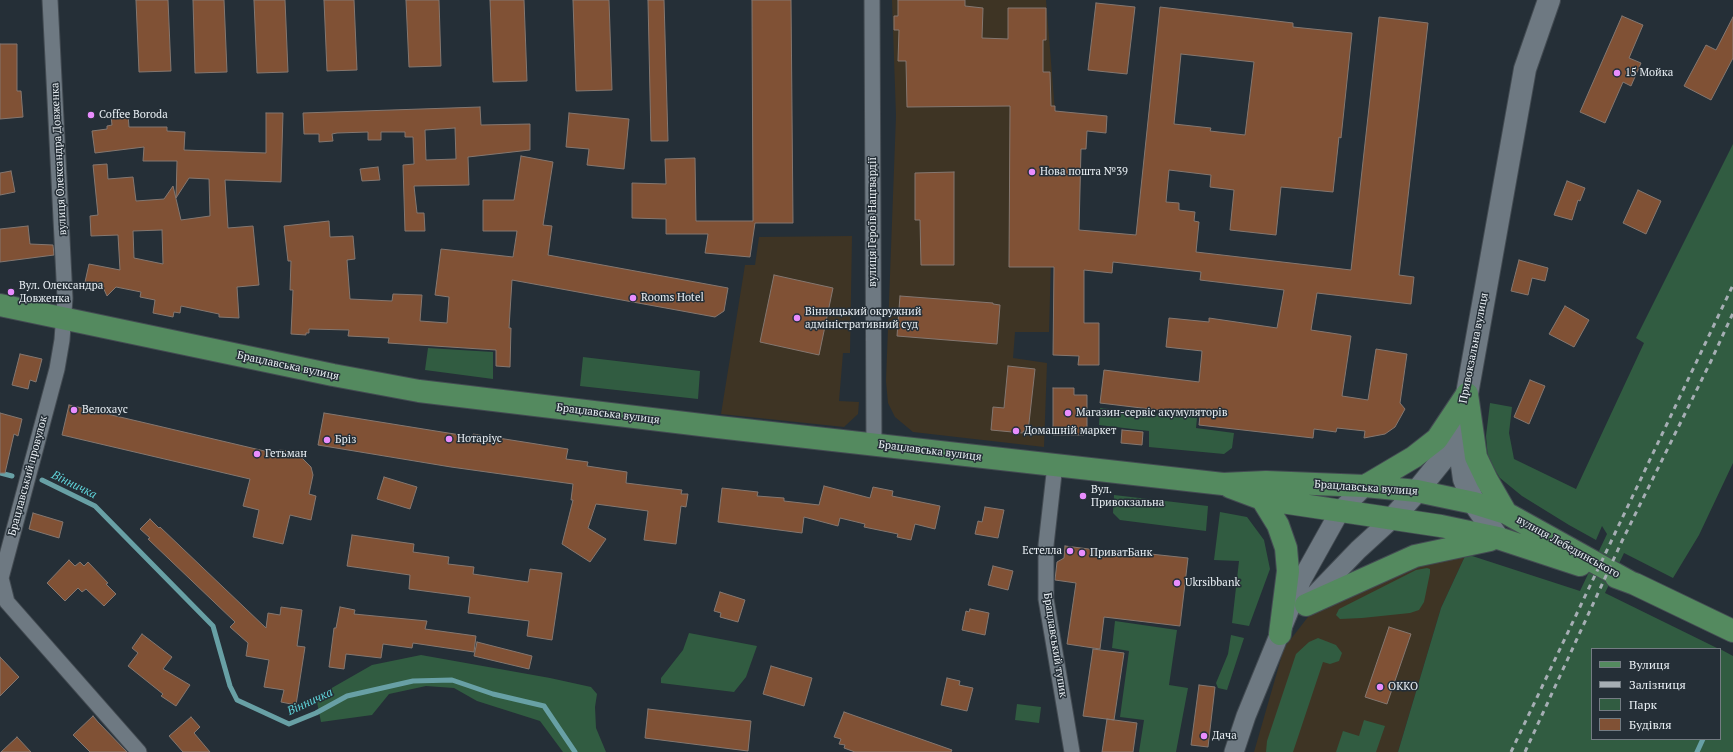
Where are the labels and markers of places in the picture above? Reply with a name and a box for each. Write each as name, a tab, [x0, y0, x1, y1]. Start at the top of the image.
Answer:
place label: 15 Мойка	[1625, 66, 1673, 80]
marker: 15 Мойка	[1612, 68, 1622, 78]
place label: Coffee Boroda	[99, 108, 168, 122]
marker: Coffee Boroda	[86, 110, 96, 120]
place label: Нова пошта №39	[1040, 165, 1128, 179]
marker: Нова пошта №39	[1027, 167, 1037, 177]
place label: Вул. Олександра Довженка	[19, 279, 103, 305]
marker: Вул. Олександра Довженка	[6, 287, 16, 297]
place label: Rooms Hotel	[641, 291, 704, 305]
marker: Rooms Hotel	[628, 293, 638, 303]
place label: Вінницький окружний адміністративний суд	[805, 305, 922, 331]
marker: Вінницький окружний адміністративний суд	[792, 313, 802, 323]
place label: Велохаус	[82, 403, 128, 417]
marker: Велохаус	[69, 405, 79, 415]
place label: Магазин-сервіс акумуляторів	[1076, 406, 1227, 420]
marker: Магазин-сервіс акумуляторів	[1063, 408, 1073, 418]
place label: Домашній маркет	[1024, 424, 1116, 438]
marker: Домашній маркет	[1011, 426, 1021, 436]
place label: Нотаріус	[457, 432, 502, 446]
place label: Бріз	[335, 433, 356, 447]
marker: Нотаріус	[444, 434, 454, 444]
marker: Бріз	[322, 435, 332, 445]
place label: Гетьман	[265, 447, 307, 461]
marker: Гетьман	[252, 449, 262, 459]
place label: Вул. Привокзальна	[1091, 483, 1164, 509]
marker: Вул. Привокзальна	[1078, 491, 1088, 501]
place label: Естелла	[1022, 544, 1062, 558]
marker: Естелла	[1065, 546, 1075, 556]
place label: ПриватБанк	[1090, 546, 1153, 560]
marker: ПриватБанк	[1077, 548, 1087, 558]
place label: Ukrsibbank	[1185, 576, 1240, 590]
marker: Ukrsibbank	[1172, 578, 1182, 588]
place label: ОККО	[1388, 680, 1418, 694]
marker: ОККО	[1375, 682, 1385, 692]
place label: Дача	[1212, 729, 1237, 743]
marker: Дача	[1199, 731, 1209, 741]

